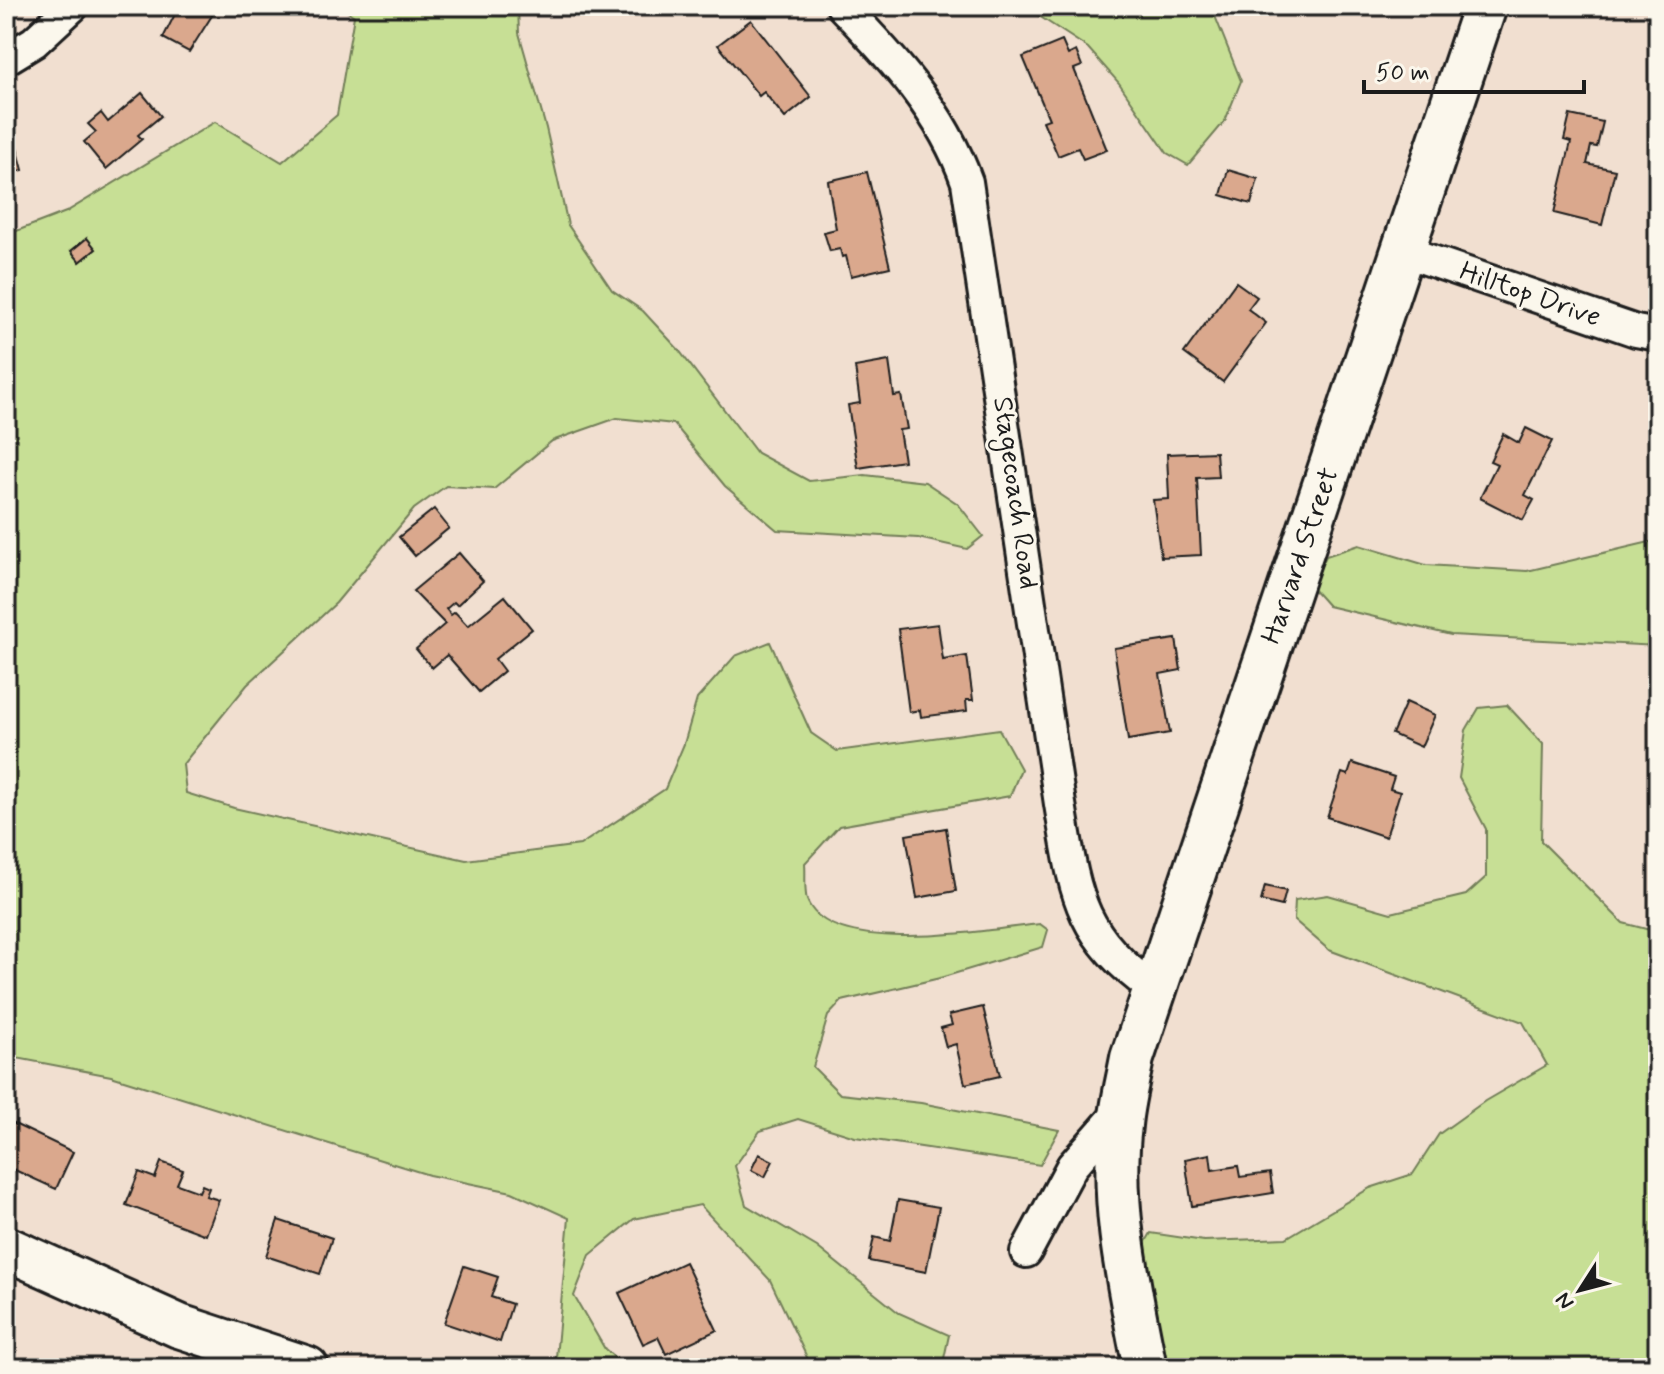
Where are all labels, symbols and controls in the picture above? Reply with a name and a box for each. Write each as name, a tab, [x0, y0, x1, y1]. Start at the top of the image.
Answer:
scale bar	[1364, 44, 1584, 94]
text: 50 m	[1376, 58, 1430, 89]
street label: Hilltop Drive	[1454, 254, 1606, 336]
street label: Stagecoach Road	[981, 394, 1047, 592]
street label: Harvard Street	[1254, 463, 1348, 649]
north arrow	[1540, 1250, 1620, 1330]
text: N	[1550, 1286, 1581, 1315]

